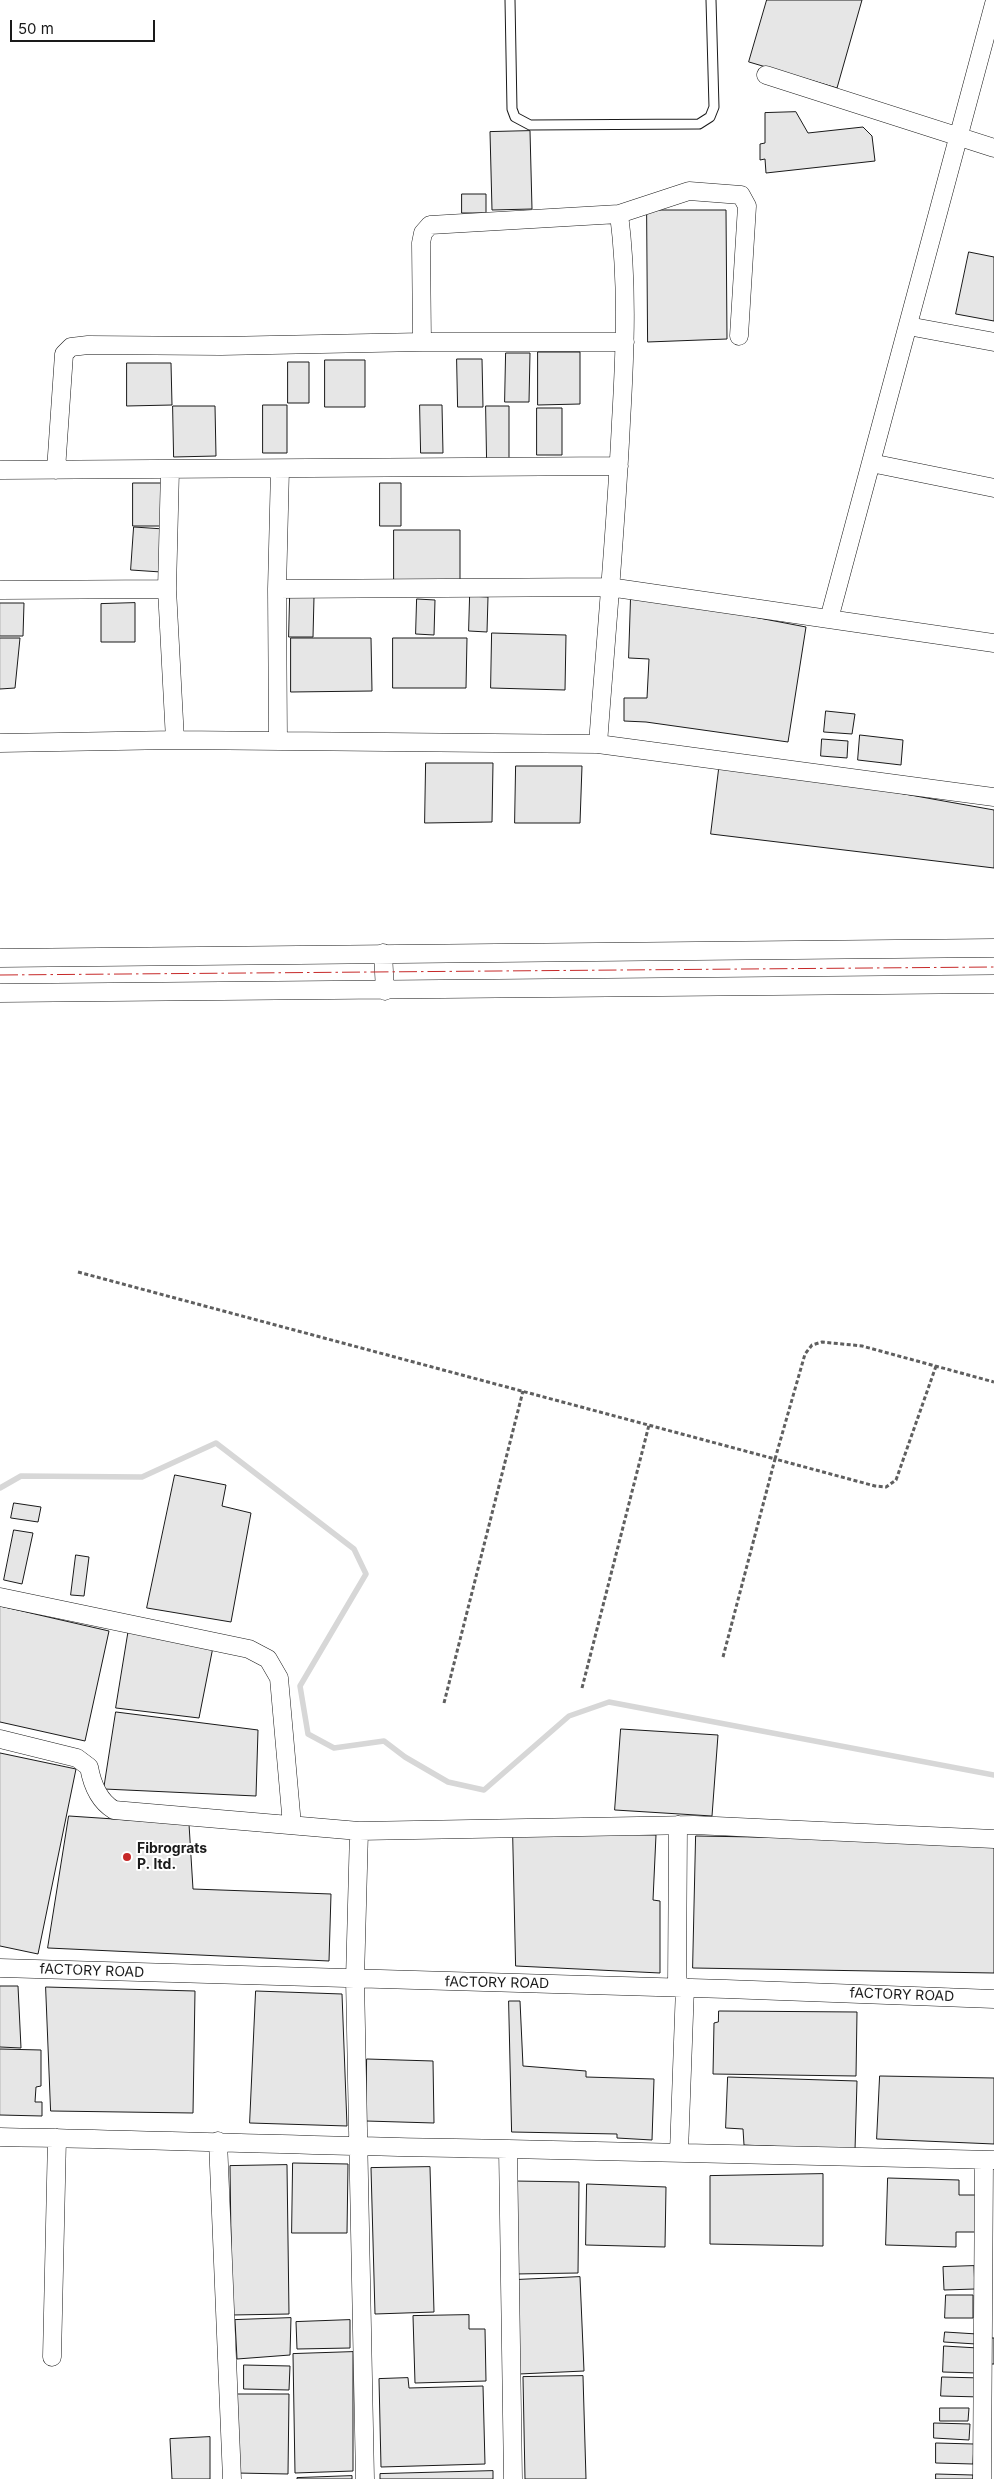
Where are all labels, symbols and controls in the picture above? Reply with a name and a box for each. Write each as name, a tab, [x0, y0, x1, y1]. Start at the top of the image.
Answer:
scale bar	[12, 10, 158, 42]
text: 50 m	[18, 19, 54, 38]
place label: Fibrograts P. ltd.	[137, 1841, 207, 1874]
marker: Fibrograts P. ltd.	[121, 1851, 133, 1863]
street label: fACTORY ROAD	[39, 1961, 145, 1981]
street label: fACTORY ROAD	[445, 1974, 549, 1992]
street label: fACTORY ROAD	[849, 1985, 955, 2005]

